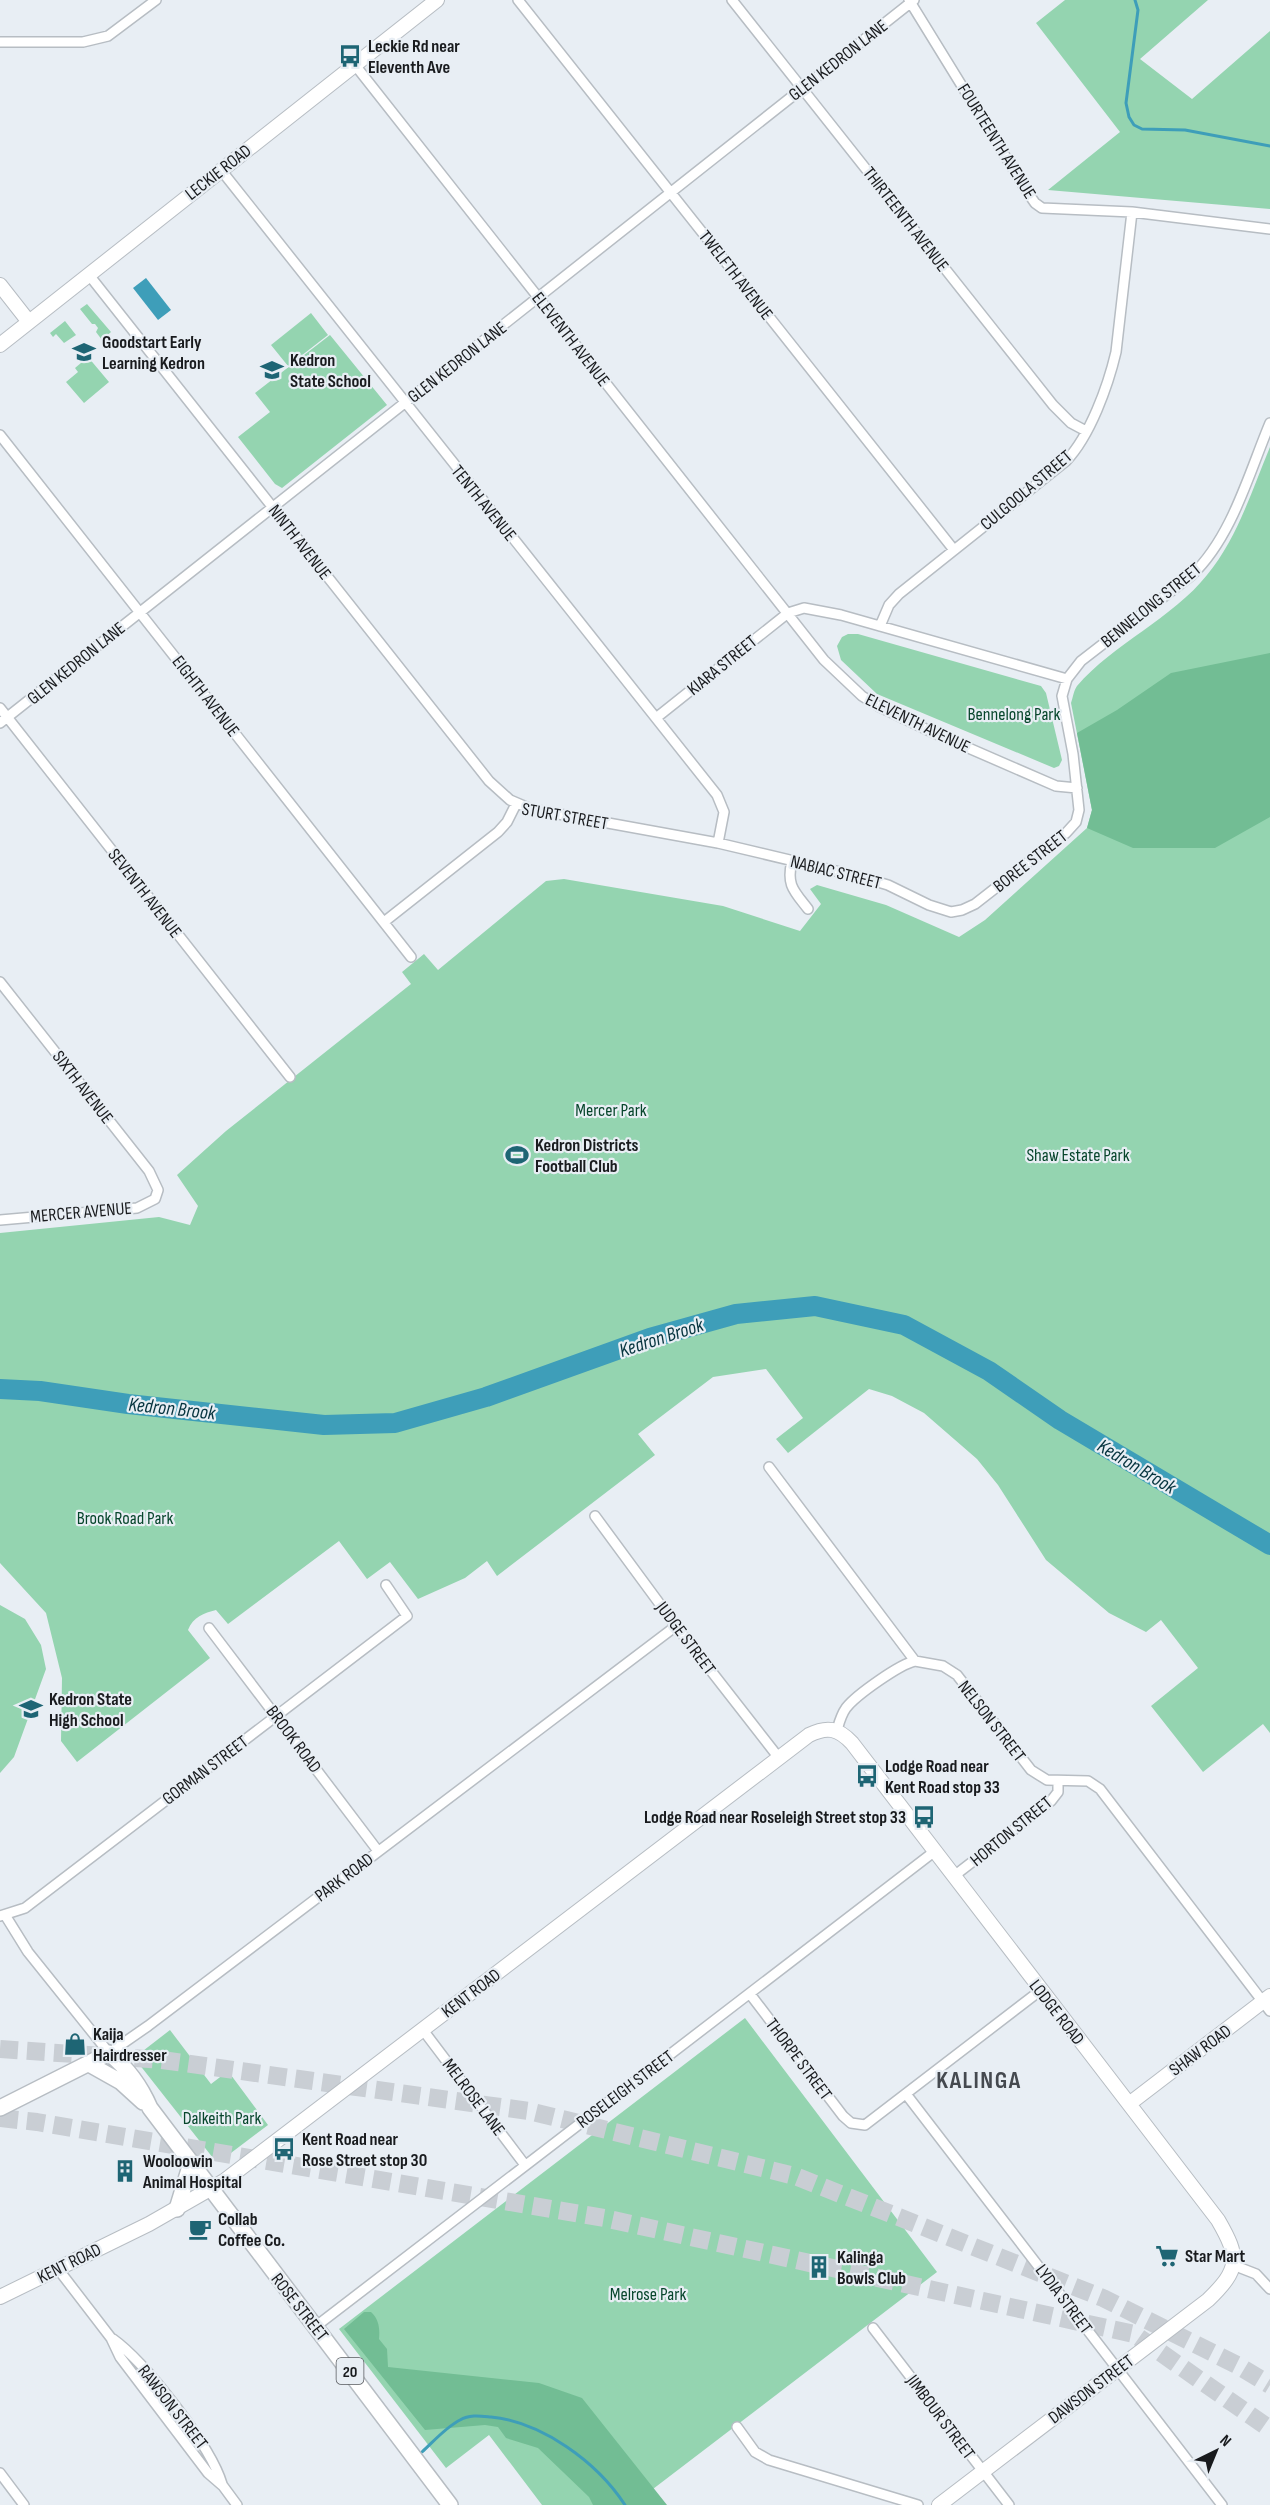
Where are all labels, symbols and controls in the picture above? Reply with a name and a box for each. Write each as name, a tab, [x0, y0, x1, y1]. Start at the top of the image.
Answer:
street label: GLEN KEDRON LANE	[785, 15, 892, 106]
place label: Leckie Rd near Eleventh Ave	[368, 36, 460, 78]
bus stop icon: Leckie Rd near Eleventh Ave	[337, 43, 363, 69]
street label: FOURTEENTH AVENUE	[953, 80, 1040, 203]
street label: LECKIE ROAD	[181, 140, 256, 205]
street label: THIRTEENTH AVENUE	[858, 163, 953, 276]
street label: TWELFTH AVENUE	[694, 226, 777, 324]
street label: ELEVENTH AVENUE	[527, 288, 614, 391]
street label: GLEN KEDRON LANE	[404, 317, 511, 408]
place label: Goodstart Early Learning Kedron	[102, 332, 205, 374]
school or university icon: Goodstart Early Learning Kedron	[71, 339, 97, 365]
place label: Kedron State School	[290, 350, 371, 392]
school or university icon: Kedron State School	[259, 357, 285, 383]
street label: CULGOOLA STREET	[976, 446, 1077, 535]
street label: TENTH AVENUE	[447, 461, 521, 545]
street label: NINTH AVENUE	[264, 501, 335, 584]
street label: BENNELONG STREET	[1097, 559, 1206, 652]
street label: GLEN KEDRON LANE	[23, 618, 129, 709]
street label: KIARA STREET	[683, 631, 761, 700]
street label: EIGHTH AVENUE	[168, 652, 244, 741]
street label: ELEVENTH AVENUE	[862, 689, 973, 758]
park label: Bennelong Park	[968, 704, 1061, 725]
street label: STURT STREET	[520, 799, 610, 834]
street label: BOREE STREET	[989, 826, 1072, 897]
street label: SEVENTH AVENUE	[103, 845, 186, 942]
street label: NABIAC STREET	[788, 851, 884, 894]
street label: SIXTH AVENUE	[48, 1047, 117, 1128]
park label: Mercer Park	[575, 1100, 647, 1121]
place label: Kedron Districts Football Club	[535, 1135, 639, 1177]
sports icon: Kedron Districts Football Club	[504, 1142, 530, 1168]
park label: Shaw Estate Park	[1026, 1145, 1130, 1166]
street label: MERCER AVENUE	[29, 1198, 133, 1227]
water label: Kedron Brook	[616, 1313, 707, 1363]
water label: Kedron Brook	[127, 1393, 217, 1426]
water label: Kedron Brook	[1093, 1434, 1180, 1500]
park label: Brook Road Park	[77, 1508, 173, 1529]
street label: JUDGE STREET	[651, 1597, 720, 1679]
street label: NELSON STREET	[953, 1677, 1030, 1766]
place label: Kedron State High School	[49, 1689, 132, 1731]
school or university icon: Kedron State High School	[18, 1696, 44, 1722]
street label: BROOK ROAD	[262, 1702, 326, 1777]
street label: GORMAN STREET	[158, 1731, 252, 1809]
place label: Lodge Road near Kent Road stop 33	[885, 1756, 1000, 1798]
bus stop icon: Lodge Road near Kent Road stop 33	[854, 1763, 880, 1789]
street label: HORTON STREET	[966, 1792, 1057, 1871]
bus stop icon: Lodge Road near Roseleigh Street stop 33	[911, 1804, 937, 1830]
place label: Lodge Road near Roseleigh Street stop 33	[644, 1807, 906, 1828]
street label: PARK ROAD	[311, 1849, 378, 1906]
street label: KENT ROAD	[438, 1964, 505, 2022]
street label: LODGE ROAD	[1025, 1976, 1089, 2049]
street label: THORPE STREET	[761, 2014, 836, 2104]
street label: SHAW ROAD	[1165, 2020, 1235, 2081]
place label: Kaija Hairdresser	[93, 2024, 167, 2066]
shop icon: Kaija Hairdresser	[62, 2031, 88, 2057]
street label: ROSELEIGH STREET	[573, 2046, 678, 2133]
street label: MELROSE LANE	[438, 2055, 509, 2140]
district label: KALINGA	[936, 2066, 1022, 2095]
park label: Dalkeith Park	[183, 2108, 261, 2129]
place label: Kent Road near Rose Street stop 30	[302, 2129, 427, 2171]
bus stop icon: Kent Road near Rose Street stop 30	[271, 2136, 297, 2162]
place label: Wooloowin Animal Hospital	[142, 2151, 242, 2193]
building icon: Wooloowin Animal Hospital	[112, 2158, 138, 2184]
place label: Collab Coffee Co.	[218, 2209, 285, 2251]
cafe icon: Collab Coffee Co.	[187, 2216, 213, 2242]
street label: KENT ROAD	[34, 2239, 105, 2288]
supermarket icon: Star Mart	[1154, 2243, 1180, 2269]
place label: Star Mart	[1185, 2246, 1245, 2267]
place label: Kalinga Bowls Club	[837, 2247, 906, 2289]
building icon: Kalinga Bowls Club	[806, 2254, 832, 2280]
street label: LYDIA STREET	[1031, 2260, 1096, 2338]
street label: ROSE STREET	[267, 2269, 333, 2345]
park label: Melrose Park	[610, 2284, 686, 2305]
street label: DAWSON STREET	[1044, 2350, 1138, 2428]
road number: 20	[336, 2358, 364, 2384]
street label: RAWSON STREET	[133, 2361, 212, 2454]
street label: JIMBOUR STREET	[901, 2370, 979, 2464]
north arrow	[1186, 2421, 1246, 2481]
text: N	[1216, 2431, 1235, 2451]

